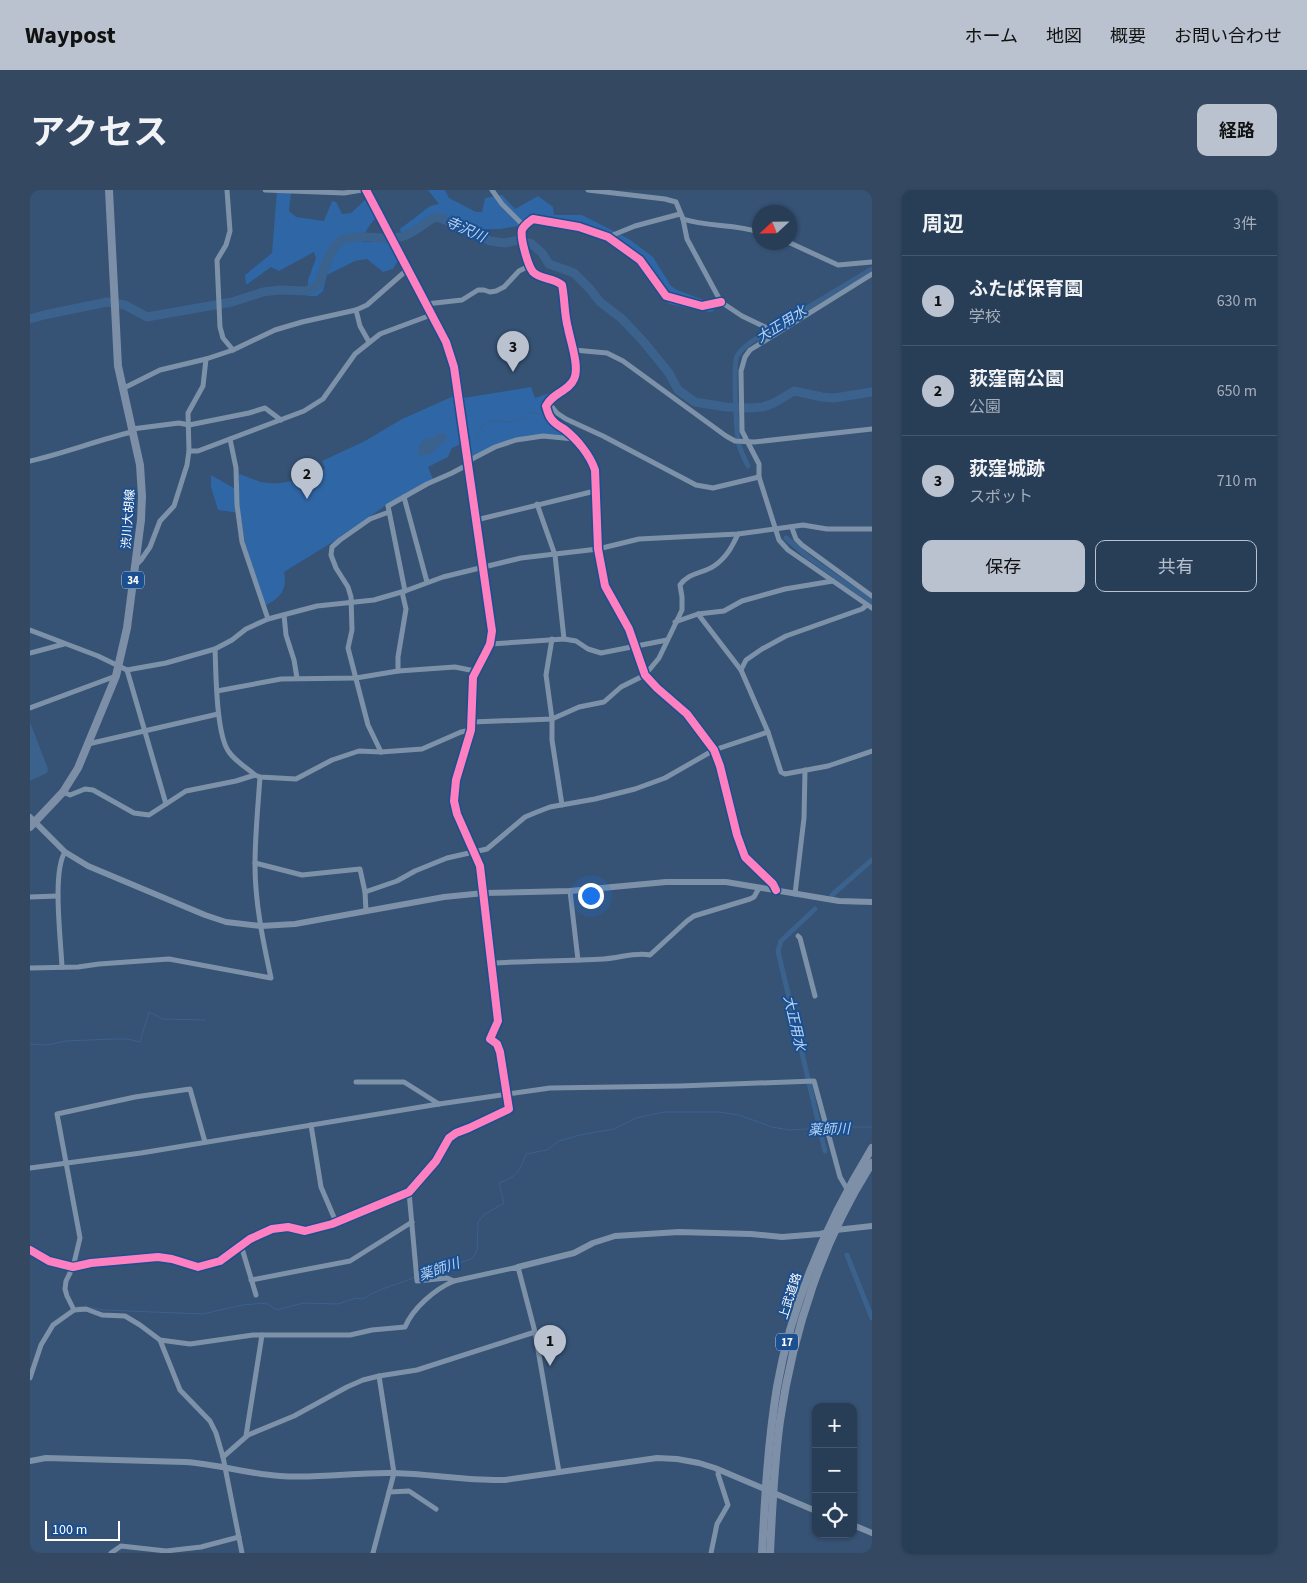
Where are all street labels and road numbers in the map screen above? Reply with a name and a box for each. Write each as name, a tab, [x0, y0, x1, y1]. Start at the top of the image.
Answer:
street label: 渋川大胡線	[118, 489, 139, 550]
road number: 34	[122, 572, 144, 588]
street label: 上武道路	[775, 1271, 806, 1322]
road number: 17	[776, 1334, 798, 1350]

